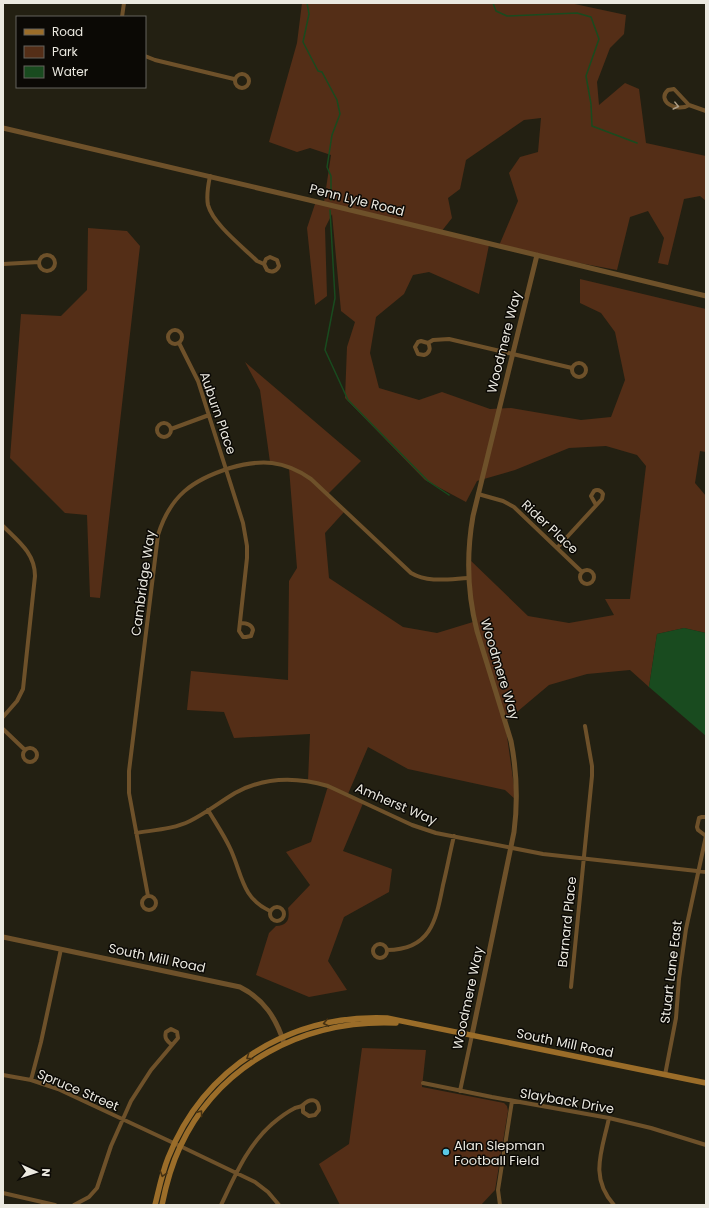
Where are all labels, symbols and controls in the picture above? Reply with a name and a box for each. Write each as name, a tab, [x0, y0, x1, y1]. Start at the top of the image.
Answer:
legend	[16, 16, 146, 88]
text: Road	[52, 23, 83, 40]
text: Park	[52, 43, 79, 60]
text: Water	[52, 63, 89, 80]
one-way arrow	[672, 101, 679, 110]
street label: Penn Lyle Road	[308, 179, 406, 221]
street label: Woodmere Way	[482, 288, 526, 395]
street label: Auburn Place	[195, 369, 241, 457]
street label: Rider Place	[517, 496, 583, 558]
street label: Cambridge Way	[126, 528, 160, 637]
street label: Woodmere Way	[476, 616, 525, 723]
street label: Amherst Way	[352, 778, 440, 830]
street label: Barnard Place	[553, 876, 581, 968]
street label: Stuart Lane East	[655, 919, 687, 1025]
street label: South Mill Road	[107, 938, 207, 978]
street label: Woodmere Way	[448, 944, 488, 1051]
one-way arrow	[323, 1018, 329, 1026]
street label: South Mill Road	[515, 1023, 615, 1063]
one-way arrow	[246, 1052, 253, 1060]
street label: Spruce Street	[34, 1064, 122, 1116]
street label: Slayback Drive	[518, 1083, 616, 1119]
one-way arrow	[195, 1111, 202, 1118]
place label: Alan Slepman Football Field	[454, 1136, 545, 1170]
marker: Alan Slepman Football Field	[441, 1147, 451, 1157]
north arrow	[16, 1152, 56, 1192]
text: N	[38, 1168, 54, 1177]
one-way arrow	[159, 1170, 168, 1177]

